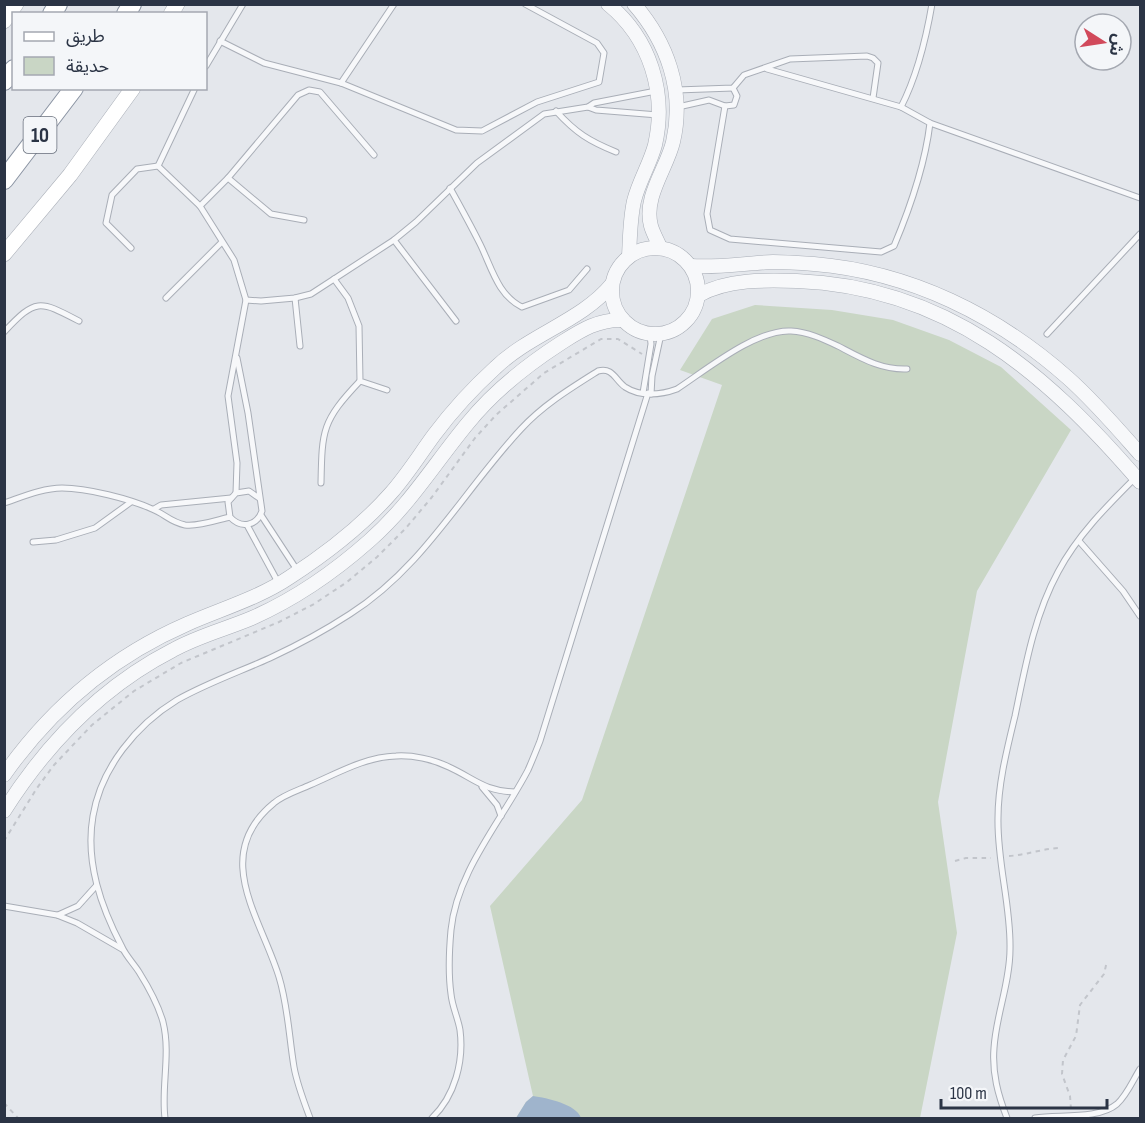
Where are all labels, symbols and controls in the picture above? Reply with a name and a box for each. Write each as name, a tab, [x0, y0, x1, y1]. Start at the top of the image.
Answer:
legend	[12, 12, 207, 90]
north arrow	[1073, 12, 1133, 72]
text: طريق	[66, 26, 105, 47]
text: ش	[1105, 32, 1128, 58]
text: حديقة	[66, 56, 109, 77]
road number: 10	[24, 117, 57, 153]
scale bar	[941, 1072, 1108, 1110]
text: 100 m	[950, 1083, 987, 1104]

